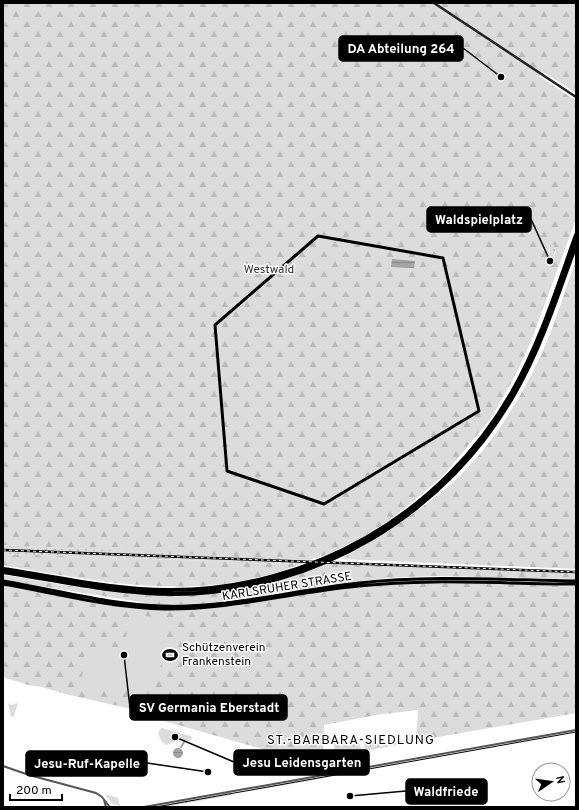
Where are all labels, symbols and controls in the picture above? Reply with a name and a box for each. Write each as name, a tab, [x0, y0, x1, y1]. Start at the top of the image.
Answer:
callout: DA Abteilung 264	[339, 36, 463, 61]
text: DA Abteilung 264	[347, 42, 455, 58]
callout: Waldspielplatz	[427, 207, 531, 232]
text: Waldspielplatz	[435, 213, 523, 229]
park label: Westwald	[244, 262, 294, 278]
street label: KARLSRUHER STRASSE	[221, 569, 353, 605]
place label: Schützenverein Frankenstein	[182, 640, 265, 670]
sports icon: Schützenverein Frankenstein	[161, 646, 179, 664]
callout: SV Germania Eberstadt	[130, 695, 287, 720]
text: SV Germania Eberstadt	[139, 701, 279, 717]
district label: ST.-BARBARA-SIEDLUNG	[267, 733, 435, 749]
callout: Jesu Leidensgarten	[234, 750, 369, 775]
callout: Jesu-Ruf-Kapelle	[26, 751, 147, 776]
text: Jesu Leidensgarten	[243, 756, 361, 772]
text: Jesu-Ruf-Kapelle	[34, 757, 140, 773]
north arrow	[531, 762, 571, 802]
text: N	[552, 775, 567, 785]
scale bar	[10, 776, 62, 802]
callout: Waldfriede	[406, 779, 487, 804]
text: 200 m	[16, 783, 52, 799]
text: Waldfriede	[414, 785, 478, 801]

